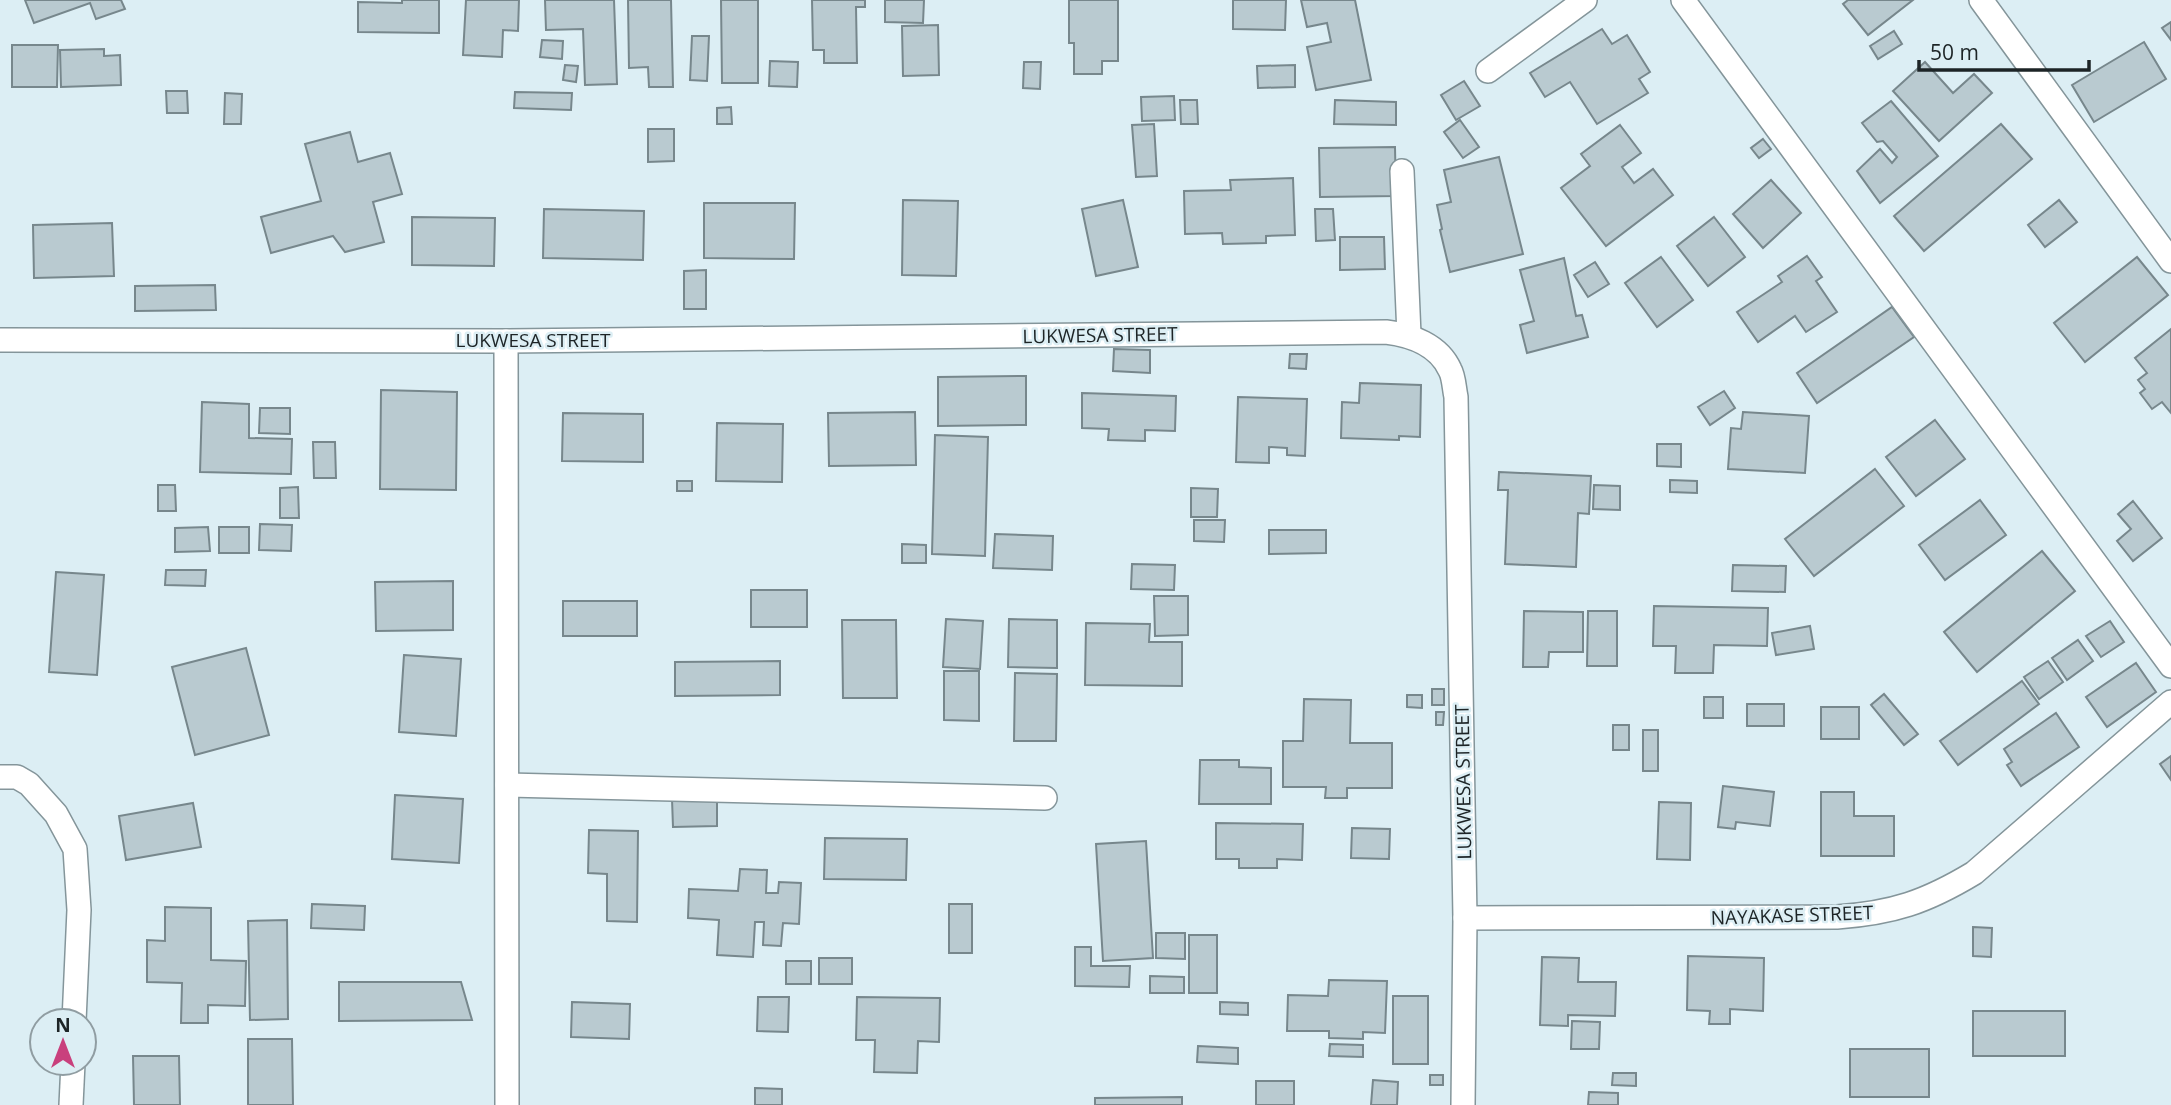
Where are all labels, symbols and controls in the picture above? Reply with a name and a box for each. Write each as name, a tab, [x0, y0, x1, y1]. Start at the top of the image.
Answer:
scale bar	[1919, 28, 2089, 72]
text: 50 m	[1930, 38, 1979, 66]
street label: LUKWESA STREET	[1022, 321, 1178, 349]
street label: LUKWESA STREET	[455, 327, 611, 353]
street label: LUKWESA STREET	[1449, 704, 1477, 860]
street label: NAYAKASE STREET	[1710, 899, 1874, 931]
north arrow	[28, 1007, 98, 1077]
text: N	[55, 1012, 71, 1038]

